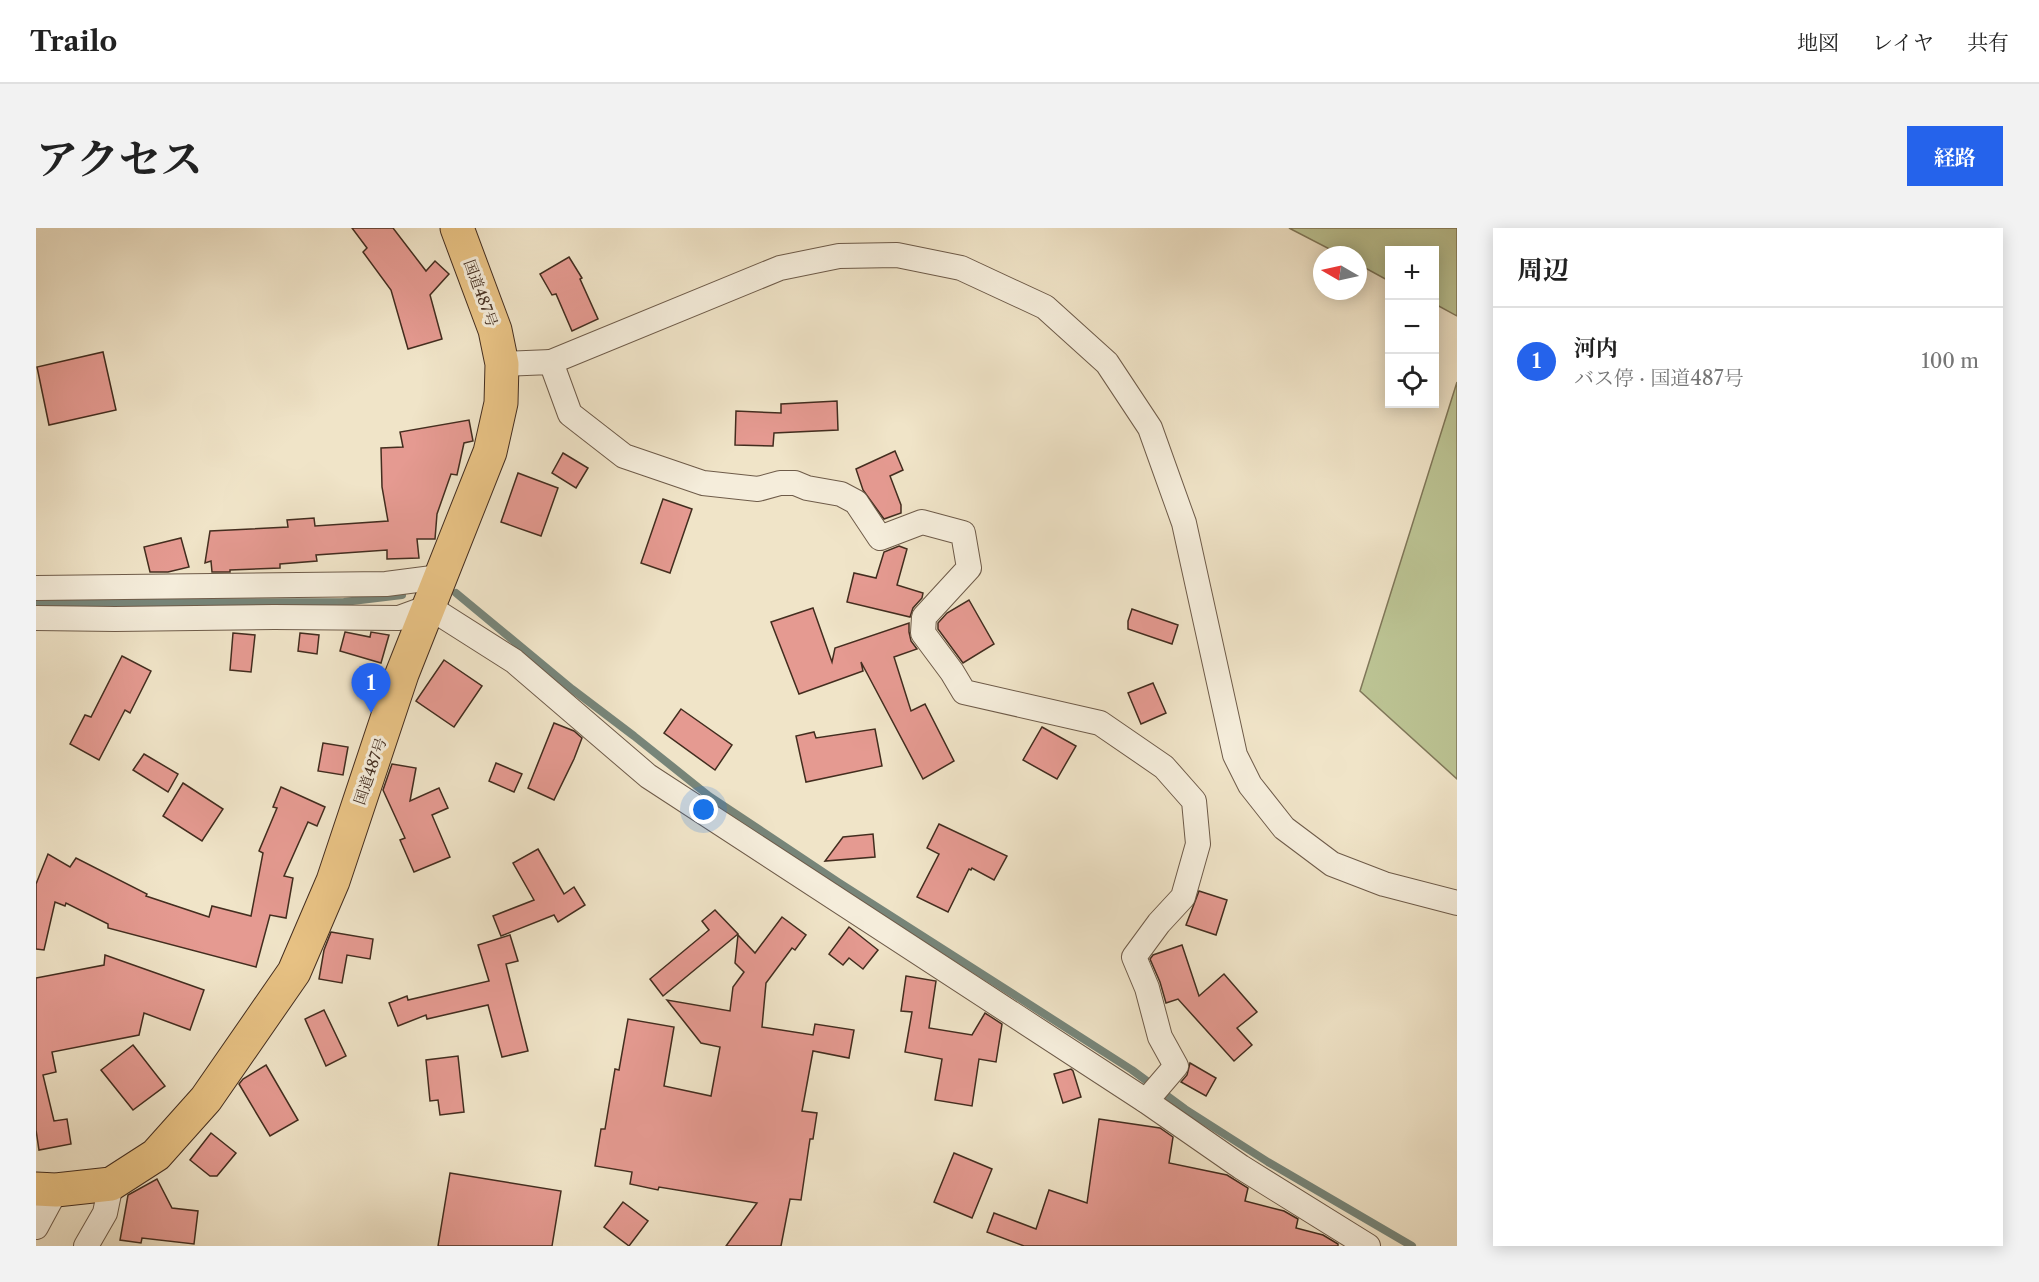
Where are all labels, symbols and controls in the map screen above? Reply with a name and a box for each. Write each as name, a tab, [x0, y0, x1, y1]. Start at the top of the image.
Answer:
text: Trailo	[30, 24, 117, 58]
text: 地図	[1797, 30, 1839, 55]
text: レイヤ	[1872, 30, 1934, 55]
text: 共有	[1967, 30, 2009, 55]
button: 経路	[1907, 126, 2003, 186]
text: アクセス	[36, 133, 203, 185]
north arrow	[1313, 246, 1367, 300]
map controls	[1385, 246, 1439, 408]
button: +	[1385, 246, 1439, 300]
text: 周辺	[1517, 254, 1569, 286]
street label: 国道487号	[460, 257, 502, 329]
button: −	[1385, 300, 1439, 354]
text: 河内	[1574, 335, 1618, 362]
text: 1	[1532, 349, 1541, 373]
text: 100 m	[1921, 349, 1979, 373]
button: locate	[1385, 354, 1439, 408]
text: バス停 · 国道487号	[1574, 366, 1744, 390]
pin: 1	[352, 664, 390, 713]
street label: 国道487号	[350, 735, 390, 807]
your location	[689, 795, 718, 824]

